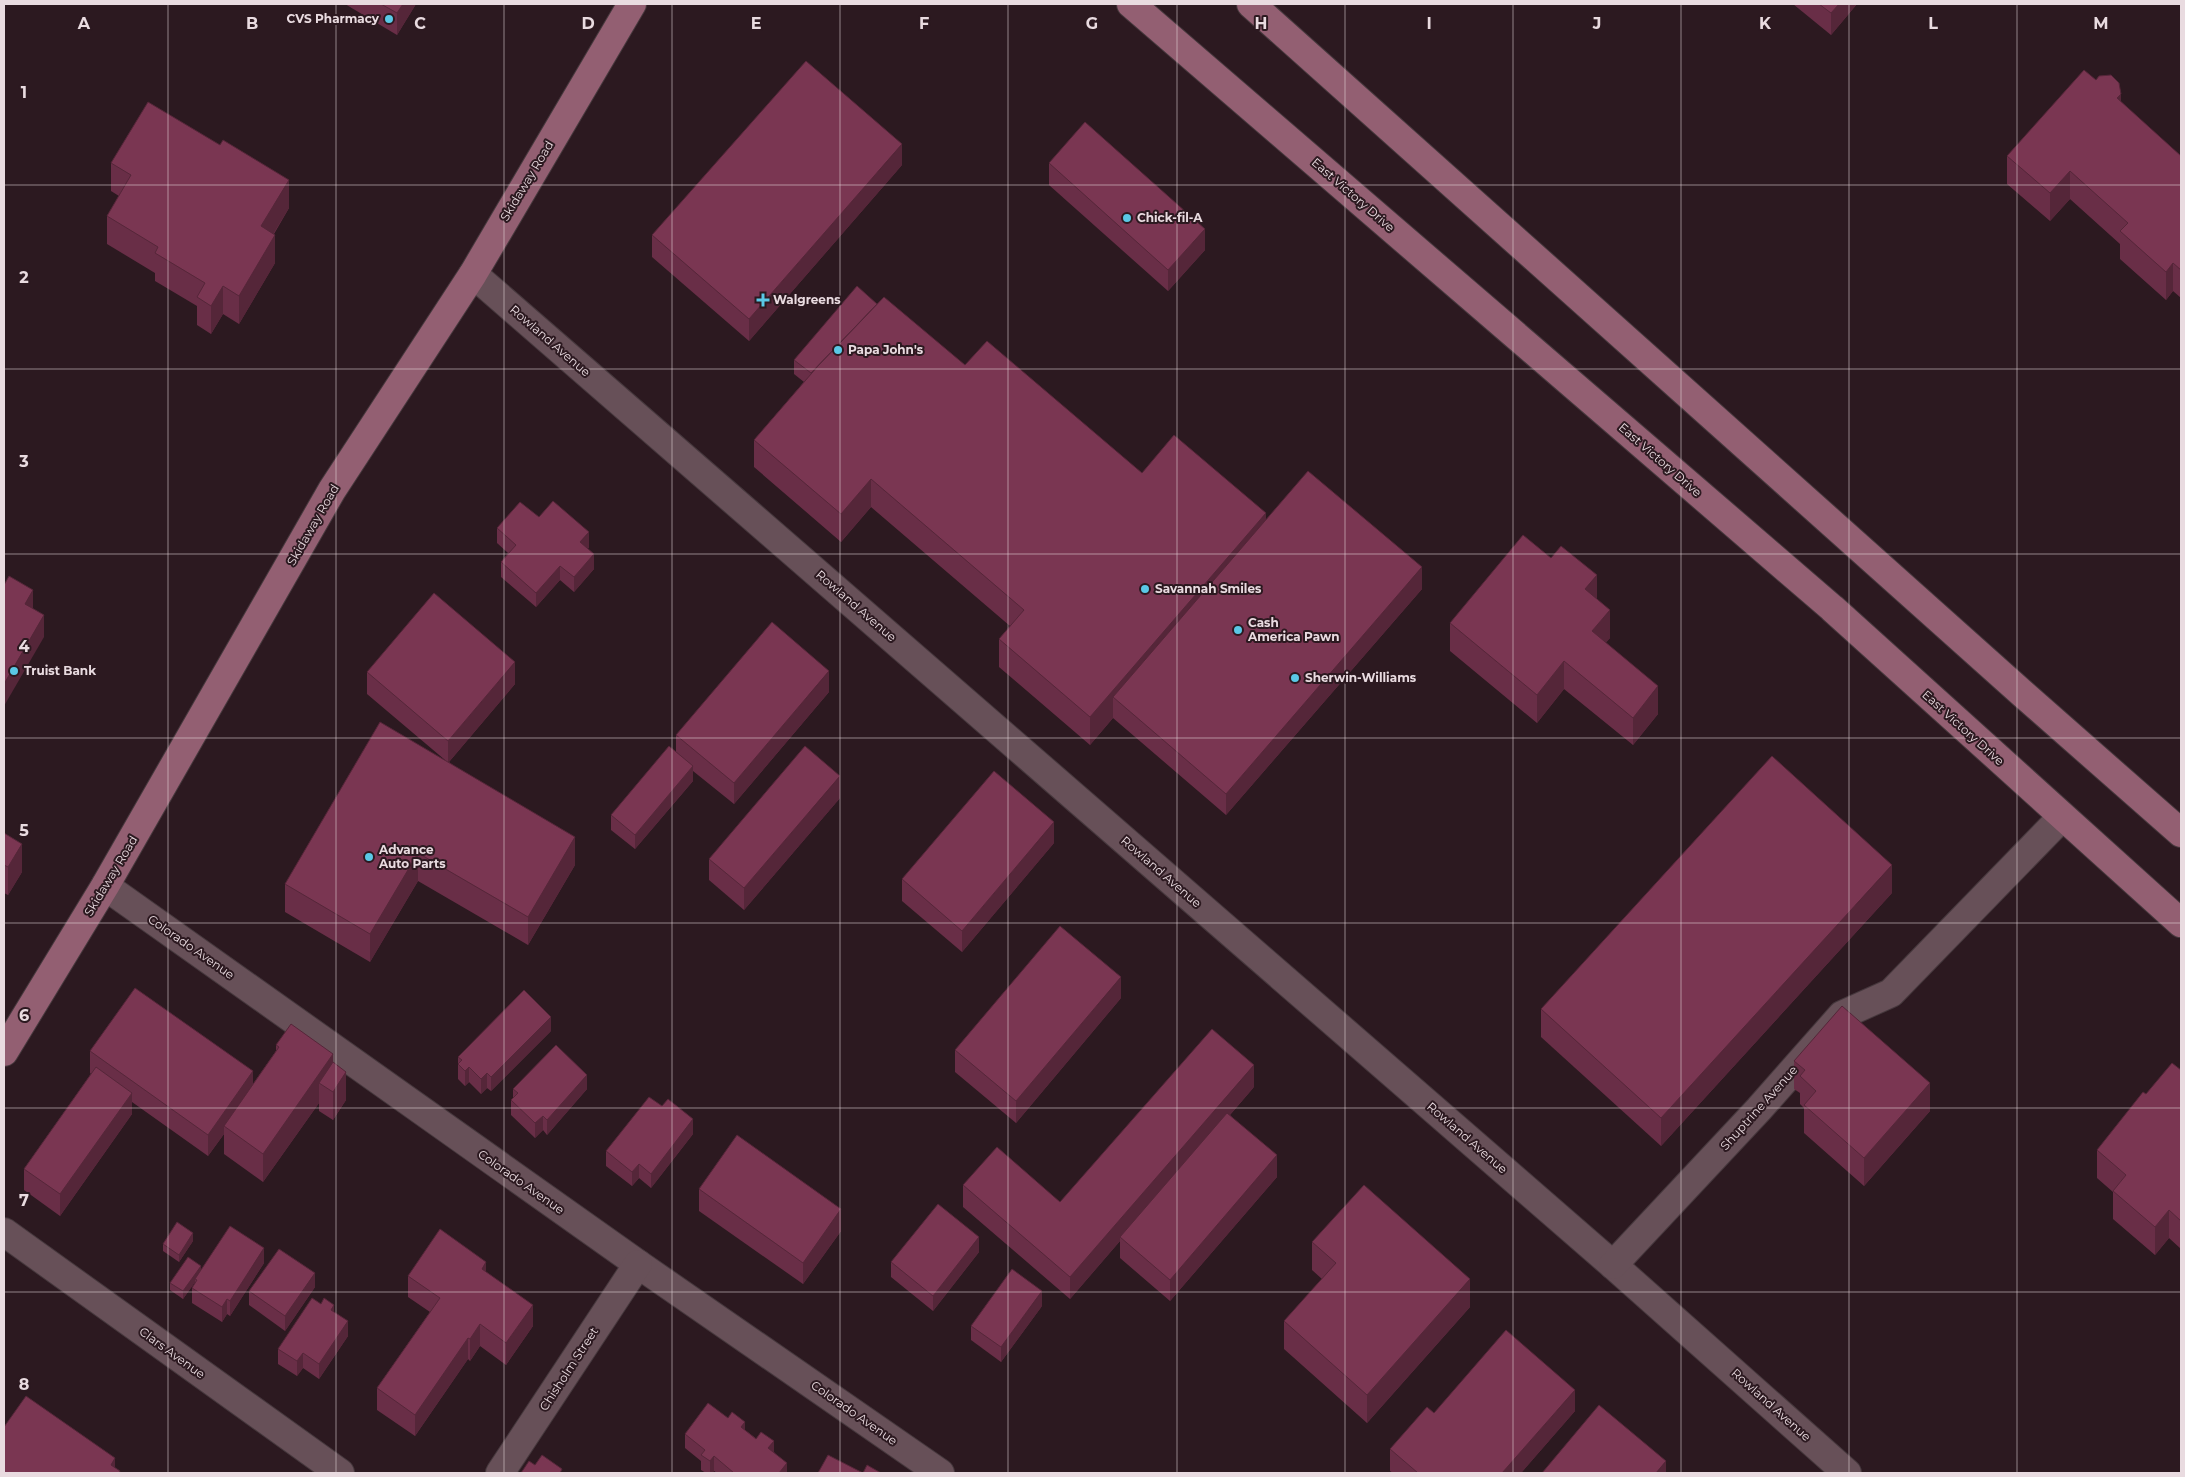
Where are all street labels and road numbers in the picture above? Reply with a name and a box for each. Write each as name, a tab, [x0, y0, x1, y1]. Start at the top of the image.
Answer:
street label: Skidaway Road	[497, 138, 556, 224]
street label: East Victory Drive	[1309, 154, 1398, 235]
street label: Rowland Avenue	[507, 302, 594, 380]
street label: East Victory Drive	[1616, 419, 1705, 500]
street label: Skidaway Road	[283, 482, 342, 568]
street label: Rowland Avenue	[813, 567, 900, 645]
street label: East Victory Drive	[1919, 687, 2007, 768]
street label: Skidaway Road	[81, 833, 140, 919]
street label: Rowland Avenue	[1118, 833, 1205, 911]
street label: Colorado Avenue	[145, 911, 237, 982]
street label: Shuptrine Avenue	[1717, 1062, 1800, 1153]
street label: Rowland Avenue	[1424, 1099, 1511, 1177]
street label: Colorado Avenue	[475, 1146, 567, 1217]
street label: Clars Avenue	[136, 1324, 208, 1382]
street label: Chisholm Street	[536, 1324, 601, 1413]
street label: Rowland Avenue	[1729, 1365, 1814, 1444]
street label: Colorado Avenue	[808, 1377, 900, 1448]

